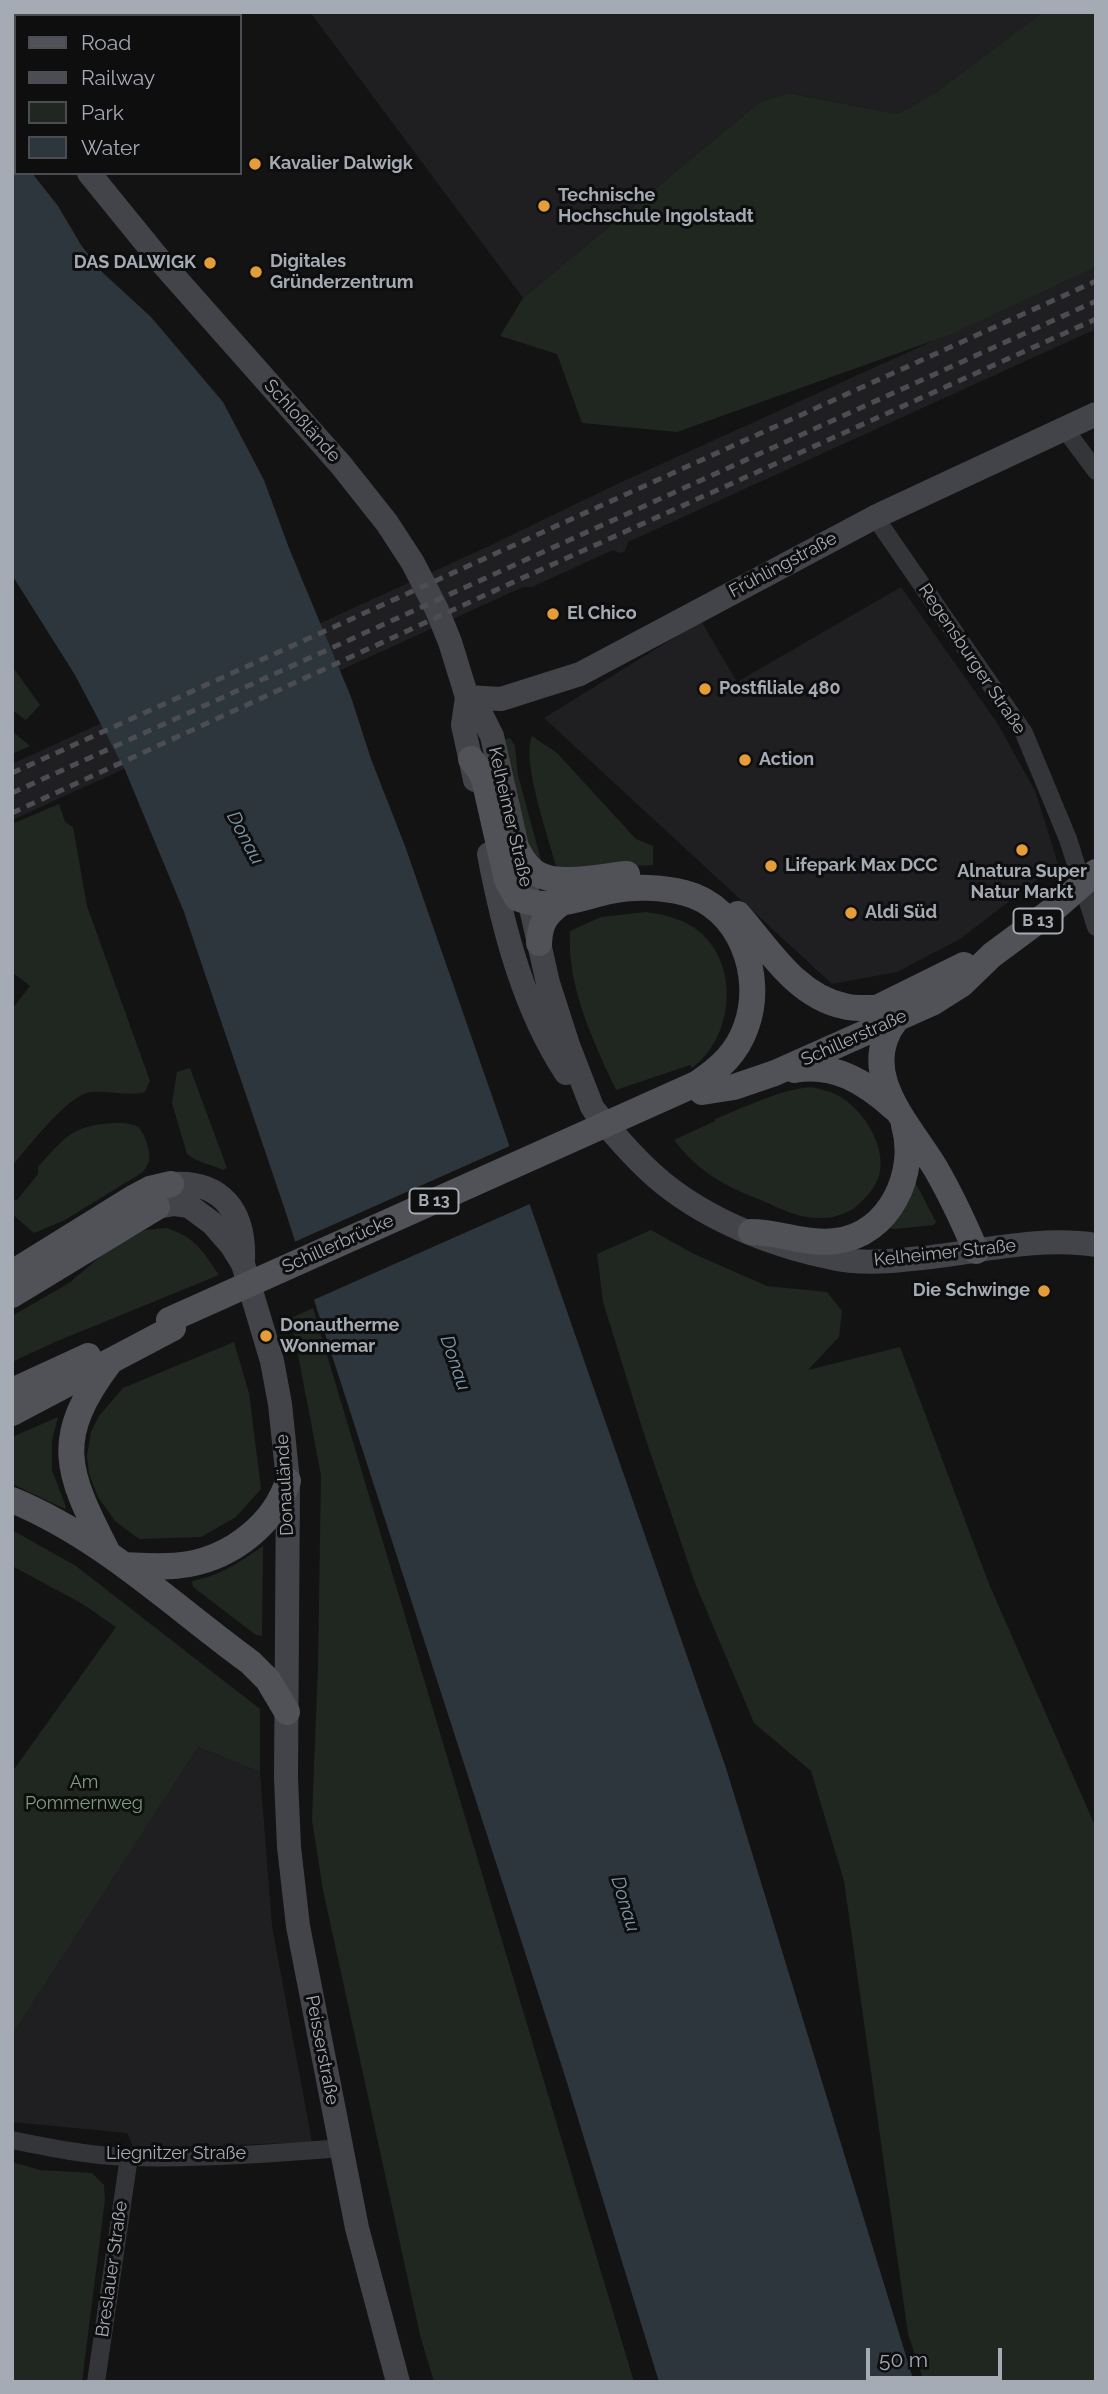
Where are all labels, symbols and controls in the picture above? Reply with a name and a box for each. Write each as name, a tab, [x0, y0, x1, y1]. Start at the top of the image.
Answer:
legend	[14, 14, 242, 175]
text: Road	[81, 30, 131, 55]
text: Railway	[81, 65, 155, 90]
text: Park	[81, 100, 124, 125]
text: Water	[81, 135, 140, 160]
place label: Kavalier Dalwigk	[269, 153, 413, 175]
marker: Kavalier Dalwigk	[247, 156, 263, 172]
place label: Technische Hochschule Ingolstadt	[558, 185, 754, 228]
marker: Technische Hochschule Ingolstadt	[536, 198, 552, 214]
place label: Digitales Gründerzentrum	[270, 251, 413, 294]
place label: DAS DALWIGK	[74, 252, 196, 274]
marker: DAS DALWIGK	[202, 255, 218, 271]
marker: Digitales Gründerzentrum	[248, 264, 264, 280]
street label: Schloßlände	[259, 375, 345, 467]
street label: Frühlingstraße	[725, 527, 841, 603]
street label: Regensburger Straße	[914, 580, 1030, 738]
place label: El Chico	[567, 603, 637, 625]
marker: El Chico	[545, 606, 561, 622]
place label: Postfiliale 480	[719, 678, 841, 700]
marker: Postfiliale 480	[697, 681, 713, 697]
street label: Kelheimer Straße	[483, 745, 537, 889]
place label: Action	[759, 749, 814, 771]
marker: Action	[737, 752, 753, 768]
water label: Donau	[222, 808, 268, 868]
marker: Alnatura Super Natur Markt	[1014, 842, 1030, 858]
place label: Lifepark Max DCC	[785, 855, 938, 877]
marker: Lifepark Max DCC	[763, 858, 779, 874]
place label: Alnatura Super Natur Markt	[957, 861, 1087, 903]
place label: Aldi Süd	[865, 902, 937, 924]
marker: Aldi Süd	[843, 905, 859, 921]
road number: B 13	[1014, 909, 1062, 934]
street label: Schillerstraße	[798, 1005, 910, 1071]
road number: B 13	[410, 1189, 458, 1214]
street label: Schillerbrücke	[279, 1210, 397, 1278]
street label: Kelheimer Straße	[873, 1235, 1017, 1271]
place label: Die Schwinge	[913, 1280, 1030, 1302]
marker: Die Schwinge	[1036, 1283, 1052, 1299]
place label: Donautherme Wonnemar	[280, 1315, 399, 1358]
marker: Donautherme Wonnemar	[258, 1328, 274, 1344]
water label: Donau	[435, 1332, 475, 1394]
street label: Donaulände	[272, 1434, 298, 1536]
park label: Am Pommernweg	[25, 1772, 143, 1814]
water label: Donau	[606, 1874, 644, 1934]
street label: Peisserstraße	[301, 1993, 343, 2107]
street label: Liegnitzer Straße	[106, 2143, 246, 2165]
street label: Breslauer Straße	[92, 2199, 132, 2339]
scale bar	[870, 2334, 1006, 2378]
text: 50 m	[879, 2347, 928, 2372]

